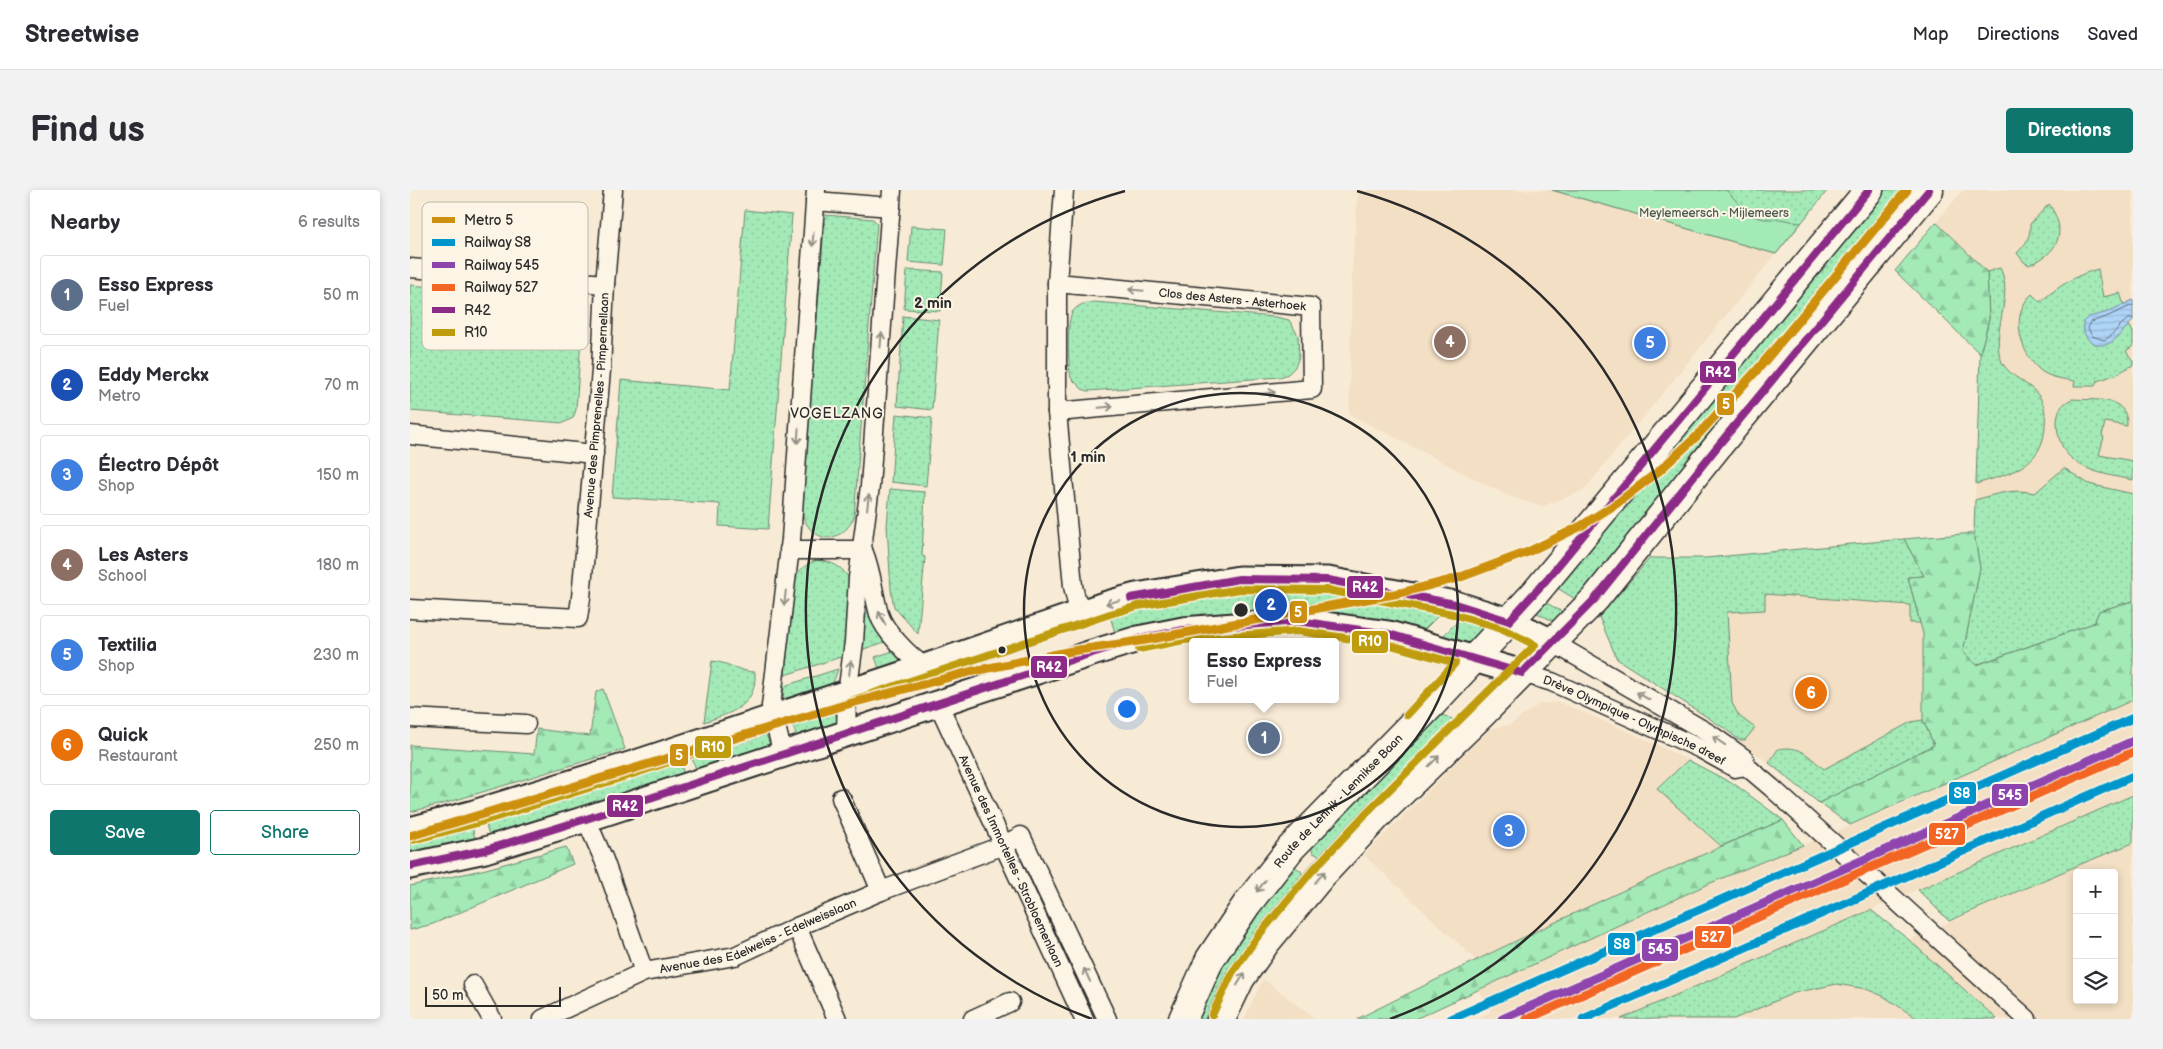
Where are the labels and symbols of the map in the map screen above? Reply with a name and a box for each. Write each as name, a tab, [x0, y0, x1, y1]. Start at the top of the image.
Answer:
legend	[422, 202, 588, 350]
park label: Meylemeersch - Mijlemeers	[1639, 206, 1789, 221]
text: Metro 5	[464, 212, 513, 229]
one-way arrow	[808, 230, 817, 246]
text: Railway S8	[464, 234, 531, 251]
text: Railway 545	[464, 257, 539, 274]
text: Railway 527	[464, 279, 538, 296]
one-way arrow	[1128, 285, 1144, 295]
street label: Clos des Asters - Asterhoek	[1158, 286, 1307, 314]
street label: Avenue des Pimprenelles - Pimpernellaan	[581, 292, 613, 518]
text: 2 min	[914, 294, 952, 313]
text: R42	[464, 302, 491, 319]
pin: 4	[1434, 323, 1466, 361]
text: R10	[464, 324, 488, 341]
pin: 5	[1634, 324, 1666, 362]
one-way arrow	[876, 332, 886, 348]
line badge: R42	[1699, 360, 1737, 384]
text: R42	[1705, 364, 1732, 381]
one-way arrow	[1259, 388, 1275, 397]
line badge: 5	[1716, 392, 1735, 416]
text: 5	[1722, 396, 1730, 413]
one-way arrow	[1098, 402, 1114, 412]
district label: VOGELZANG	[790, 405, 884, 422]
one-way arrow	[794, 427, 803, 443]
text: 1 min	[1070, 448, 1106, 467]
one-way arrow	[863, 494, 873, 510]
line badge: R42	[1346, 575, 1384, 599]
text: R42	[1352, 579, 1379, 596]
pin: 2	[1255, 586, 1287, 624]
one-way arrow	[780, 590, 790, 606]
one-way arrow	[1106, 598, 1122, 607]
line badge: 5	[1289, 600, 1308, 624]
centre of rings	[1232, 601, 1250, 619]
text: 5	[1294, 604, 1302, 621]
one-way arrow	[877, 611, 887, 626]
line badge: R10	[1351, 630, 1389, 654]
text: R10	[1358, 633, 1382, 650]
unlabelled marker	[997, 645, 1007, 655]
line badge: R42	[1030, 655, 1068, 679]
text: R42	[1036, 659, 1063, 676]
one-way arrow	[845, 660, 855, 676]
street label: Drève Olympique - Olympische dreef	[1541, 673, 1728, 769]
pin: 6	[1795, 674, 1827, 712]
one-way arrow	[1637, 691, 1651, 701]
your location	[1114, 696, 1140, 722]
pin: 1	[1248, 719, 1280, 757]
street label: Route de Lennik - Lennikse Baan	[1271, 731, 1406, 871]
line badge: R10	[694, 735, 732, 759]
one-way arrow	[1712, 735, 1726, 746]
text: R10	[701, 739, 725, 756]
line badge: 5	[669, 743, 689, 767]
text: 5	[675, 747, 683, 764]
street label: Avenue des Immortelles - Strobloemenlaan	[955, 753, 1066, 970]
one-way arrow	[1427, 756, 1439, 768]
line badge: S8	[1948, 781, 1977, 805]
line badge: 545	[1991, 783, 2029, 807]
text: S8	[1954, 785, 1970, 802]
text: 545	[1998, 787, 2022, 804]
line badge: R42	[606, 794, 644, 818]
text: R42	[612, 798, 639, 815]
pin: 3	[1493, 812, 1525, 850]
line badge: 527	[1928, 822, 1966, 846]
text: 527	[1935, 826, 1959, 843]
one-way arrow	[1314, 871, 1326, 884]
one-way arrow	[1256, 879, 1266, 893]
street label: Avenue des Edelweiss - Edelweisslaan	[659, 895, 859, 977]
line badge: 527	[1694, 925, 1732, 949]
text: 527	[1701, 929, 1725, 946]
line badge: S8	[1607, 932, 1636, 956]
text: S8	[1614, 936, 1630, 953]
line badge: 545	[1641, 938, 1679, 962]
text: 545	[1648, 941, 1672, 958]
one-way arrow	[1081, 968, 1091, 983]
one-way arrow	[1235, 972, 1246, 986]
scale bar	[425, 984, 561, 1007]

